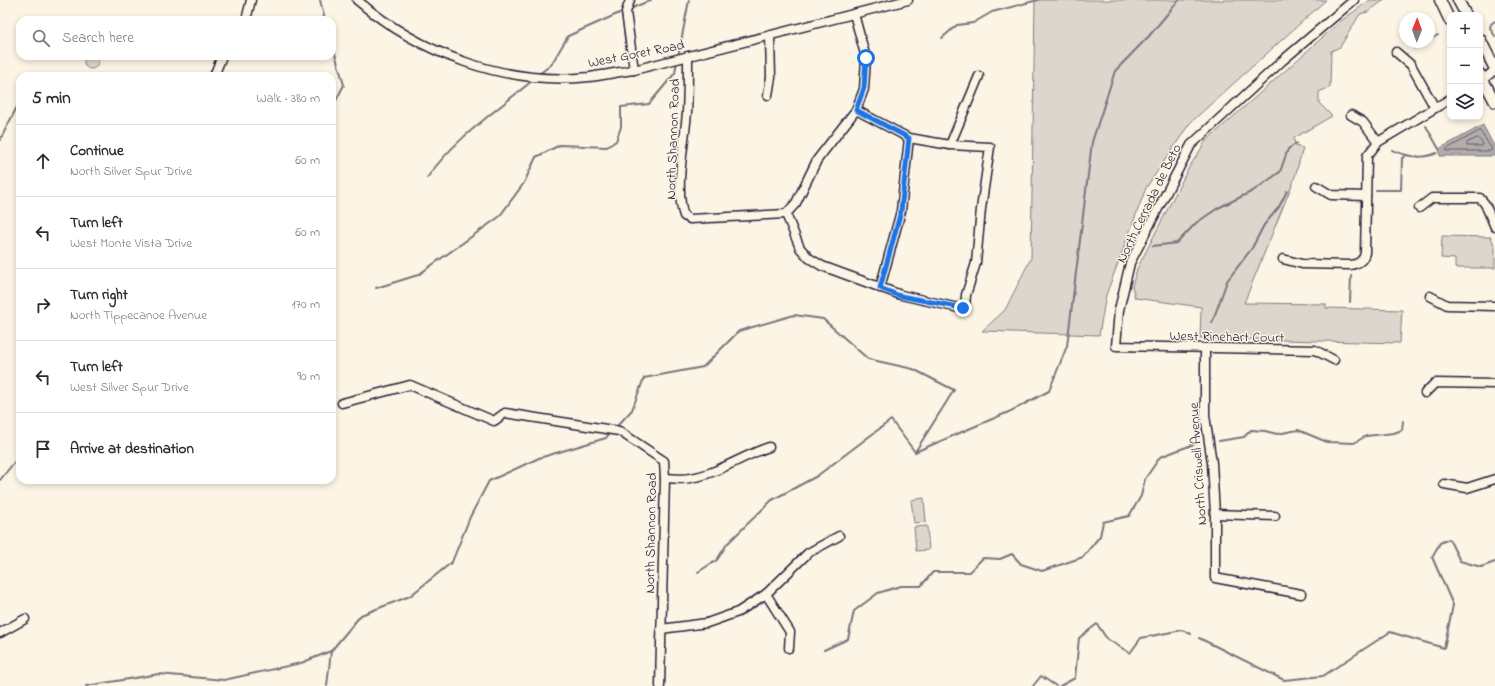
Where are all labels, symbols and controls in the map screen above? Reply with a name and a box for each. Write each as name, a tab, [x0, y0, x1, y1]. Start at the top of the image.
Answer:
north arrow	[1399, 12, 1435, 48]
map controls	[1447, 12, 1483, 120]
button: +	[1447, 12, 1483, 48]
search box	[16, 16, 336, 60]
icon: search	[30, 27, 52, 49]
text: Search here	[62, 27, 134, 49]
street label: West Goret Road	[586, 35, 686, 74]
button: −	[1447, 48, 1483, 84]
route start	[857, 49, 875, 67]
street label: North Shannon Road	[661, 78, 686, 200]
button: layers	[1447, 84, 1483, 120]
text: 5 min	[32, 86, 71, 111]
text: Walk · 380 m	[257, 89, 320, 108]
text: Continue	[70, 140, 124, 162]
street label: North Cerrada de Beto	[1111, 140, 1187, 267]
icon: ahead	[32, 150, 54, 172]
text: 60 m	[295, 151, 320, 170]
text: North Silver Spur Drive	[70, 162, 192, 181]
text: Turn left	[70, 212, 123, 234]
icon: left	[32, 222, 54, 244]
text: 60 m	[295, 223, 320, 242]
text: West Monte Vista Drive	[70, 234, 192, 253]
text: Turn right	[70, 284, 128, 306]
icon: right	[32, 294, 54, 316]
text: 170 m	[292, 295, 320, 314]
route end	[954, 299, 972, 317]
text: North Tippecanoe Avenue	[70, 306, 207, 325]
street label: West Rinehart Court	[1169, 326, 1285, 349]
text: Turn left	[70, 356, 123, 378]
icon: left	[32, 366, 54, 388]
text: 90 m	[297, 367, 320, 386]
text: West Silver Spur Drive	[70, 378, 189, 397]
street label: North Criswell Avenue	[1184, 401, 1213, 526]
icon: arrive	[32, 438, 54, 460]
text: Arrive at destination	[70, 438, 194, 460]
street label: North Shannon Road	[640, 472, 663, 594]

